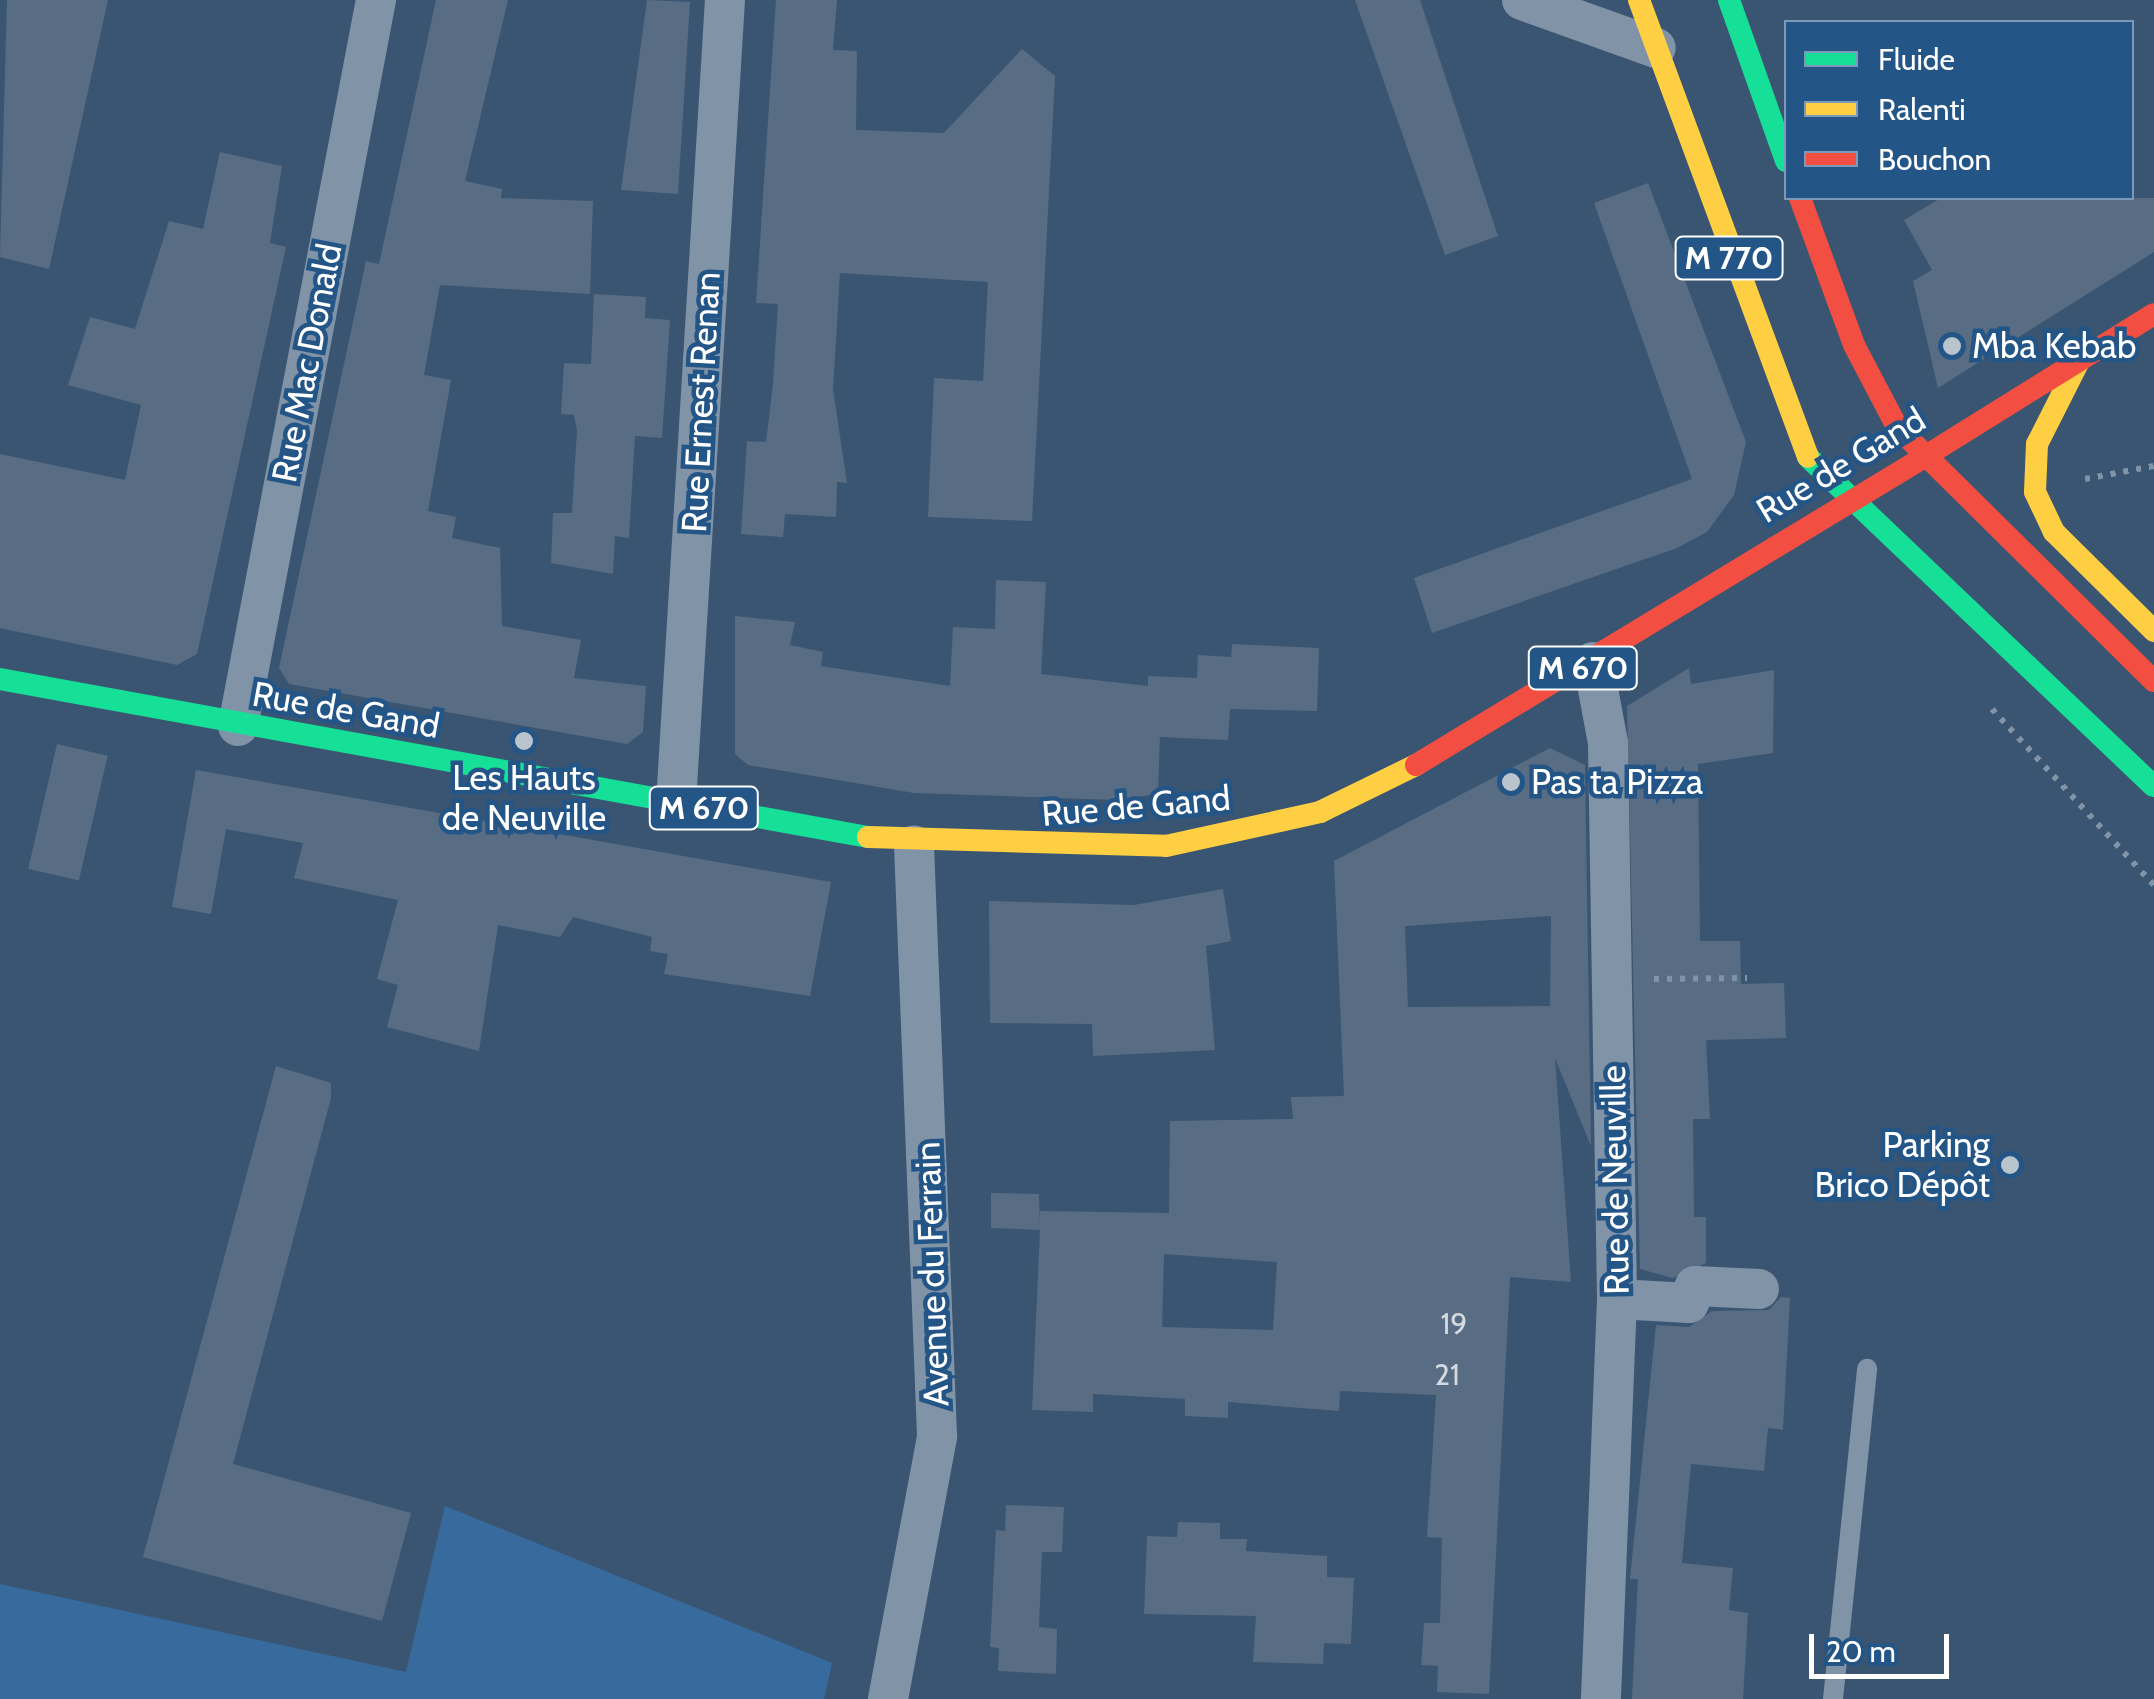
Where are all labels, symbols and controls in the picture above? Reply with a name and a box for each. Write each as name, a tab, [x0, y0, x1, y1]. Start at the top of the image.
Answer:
legend	[1784, 20, 2134, 200]
text: Fluide	[1878, 41, 1955, 78]
text: Ralenti	[1878, 91, 1966, 128]
text: Bouchon	[1878, 141, 1991, 178]
road number: M 770	[1674, 231, 1784, 285]
street label: Rue Mac Donald	[263, 240, 351, 486]
street label: Rue Ernest Renan	[673, 271, 729, 533]
place label: Mba Kebab	[1972, 325, 2136, 367]
marker: Mba Kebab	[1941, 335, 1963, 357]
street label: Rue de Gand	[1749, 398, 1933, 532]
road number: M 670	[1526, 641, 1640, 695]
street label: Rue de Gand	[249, 673, 443, 747]
marker: Les Hauts de Neuville	[513, 730, 535, 752]
place label: Les Hauts de Neuville	[442, 757, 606, 839]
place label: Pas ta Pizza	[1531, 761, 1703, 803]
marker: Pas ta Pizza	[1500, 771, 1522, 793]
street label: Rue de Gand	[1040, 777, 1232, 835]
road number: M 670	[646, 781, 762, 835]
street label: Rue de Neuville	[1592, 1065, 1638, 1295]
place label: Parking Brico Dépôt	[1815, 1124, 1990, 1206]
street label: Avenue du Ferrain	[906, 1141, 958, 1407]
marker: Parking Brico Dépôt	[1999, 1154, 2021, 1176]
house number: 19	[1441, 1306, 1467, 1342]
house number: 21	[1434, 1357, 1460, 1393]
scale bar	[1814, 1614, 1954, 1676]
text: 20 m	[1826, 1633, 1896, 1670]

